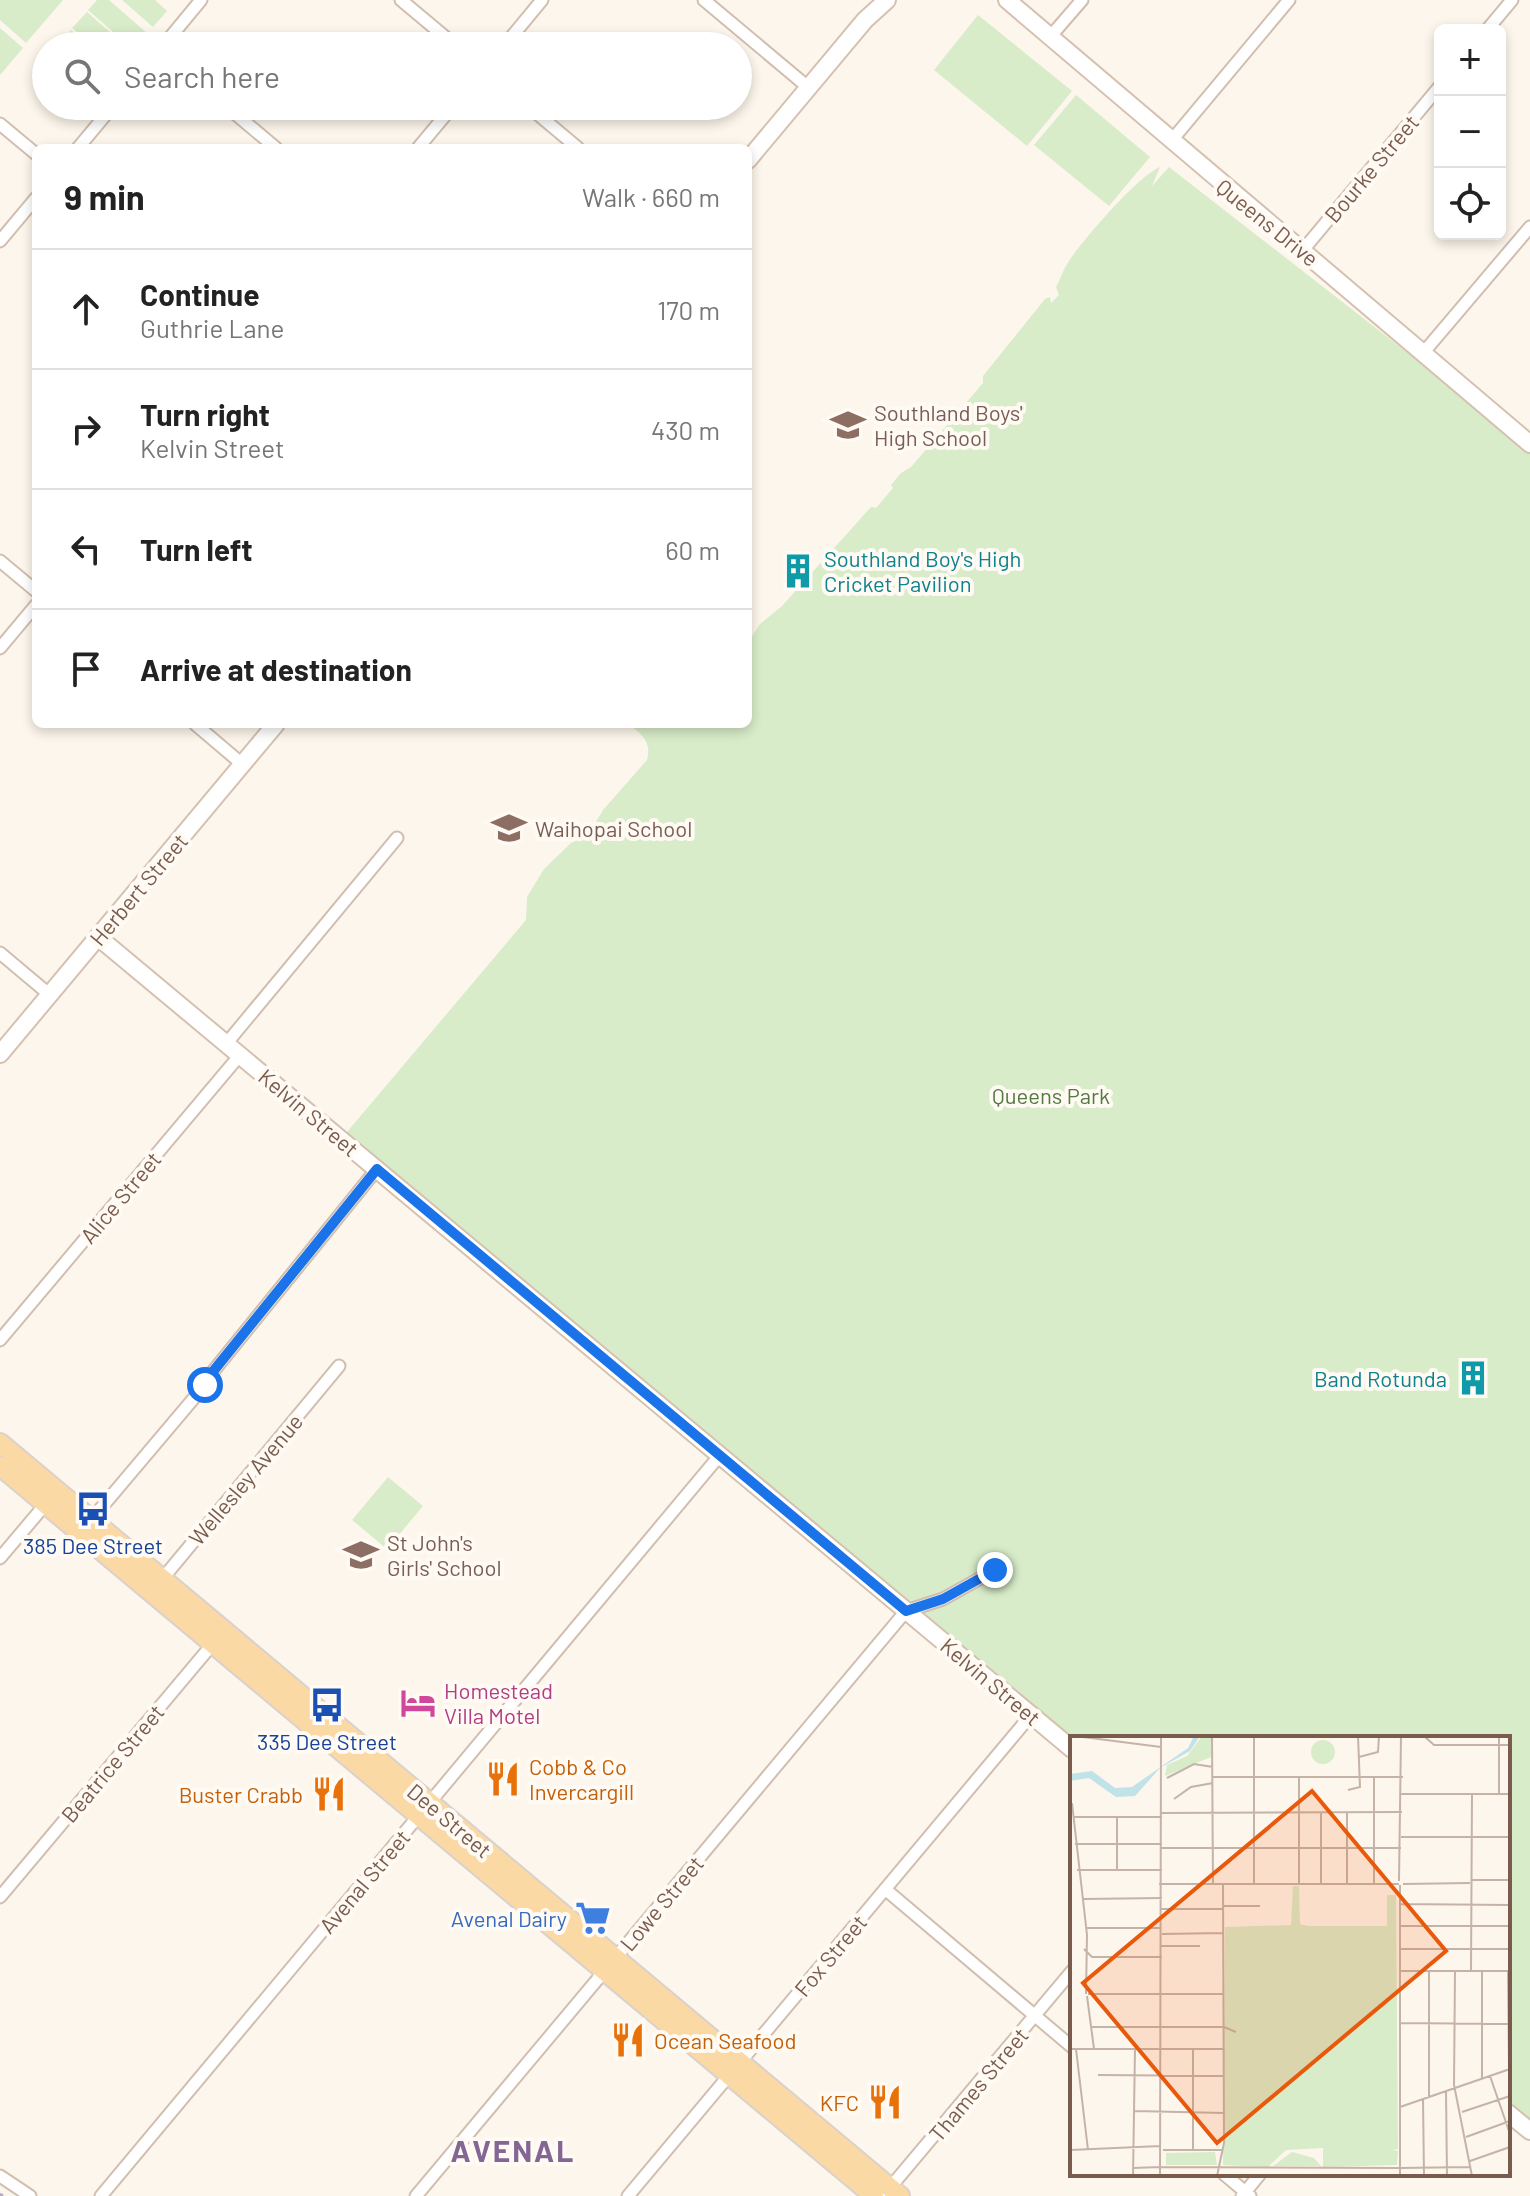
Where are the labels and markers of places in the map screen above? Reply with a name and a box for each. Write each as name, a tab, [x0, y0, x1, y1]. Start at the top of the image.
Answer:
place label: Southland Boys' High School	[874, 399, 1023, 450]
school or university icon: Southland Boys' High School	[829, 406, 867, 444]
place label: Southland Boy's High Cricket Pavilion	[824, 545, 1021, 596]
building icon: Southland Boy's High Cricket Pavilion	[779, 552, 817, 590]
school or university icon: Waihopai School	[490, 809, 528, 847]
place label: Waihopai School	[535, 815, 692, 841]
building icon: Band Rotunda	[1454, 1359, 1492, 1397]
place label: Band Rotunda	[1314, 1365, 1447, 1391]
bus stop icon: 385 Dee Street	[74, 1490, 112, 1528]
place label: St John's Girls' School	[387, 1529, 501, 1580]
place label: 385 Dee Street	[23, 1532, 163, 1558]
school or university icon: St John's Girls' School	[342, 1536, 380, 1574]
place label: Homestead Villa Motel	[444, 1677, 553, 1728]
hotel icon: Homestead Villa Motel	[399, 1684, 437, 1722]
bus stop icon: 335 Dee Street	[308, 1686, 346, 1724]
place label: 335 Dee Street	[257, 1728, 397, 1754]
place label: Cobb & Co Invercargill	[529, 1753, 634, 1804]
restaurant icon: Cobb & Co Invercargill	[484, 1760, 522, 1798]
restaurant icon: Buster Crabb	[310, 1775, 348, 1813]
place label: Buster Crabb	[179, 1781, 303, 1807]
supermarket icon: Avenal Dairy	[574, 1899, 612, 1937]
place label: Avenal Dairy	[451, 1905, 567, 1931]
restaurant icon: Ocean Seafood	[609, 2021, 647, 2059]
place label: Ocean Seafood	[654, 2027, 797, 2053]
restaurant icon: KFC	[866, 2083, 904, 2121]
place label: KFC	[820, 2089, 859, 2115]

